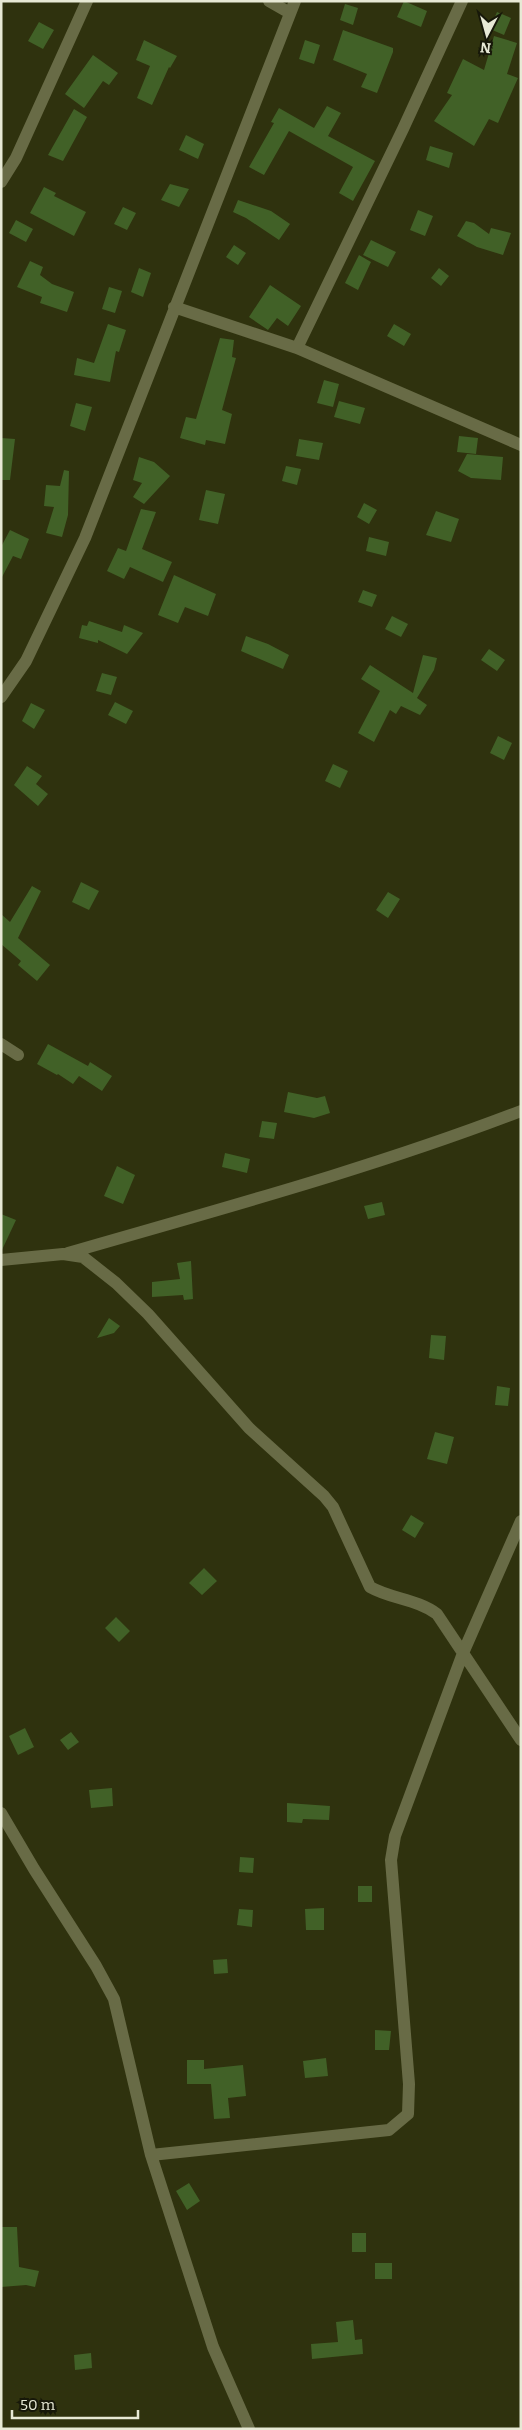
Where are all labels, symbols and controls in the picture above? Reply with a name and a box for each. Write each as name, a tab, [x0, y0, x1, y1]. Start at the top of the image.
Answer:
north arrow	[462, 10, 512, 60]
text: N	[479, 38, 492, 56]
scale bar	[12, 2388, 139, 2420]
text: 50 m	[20, 2396, 56, 2414]

